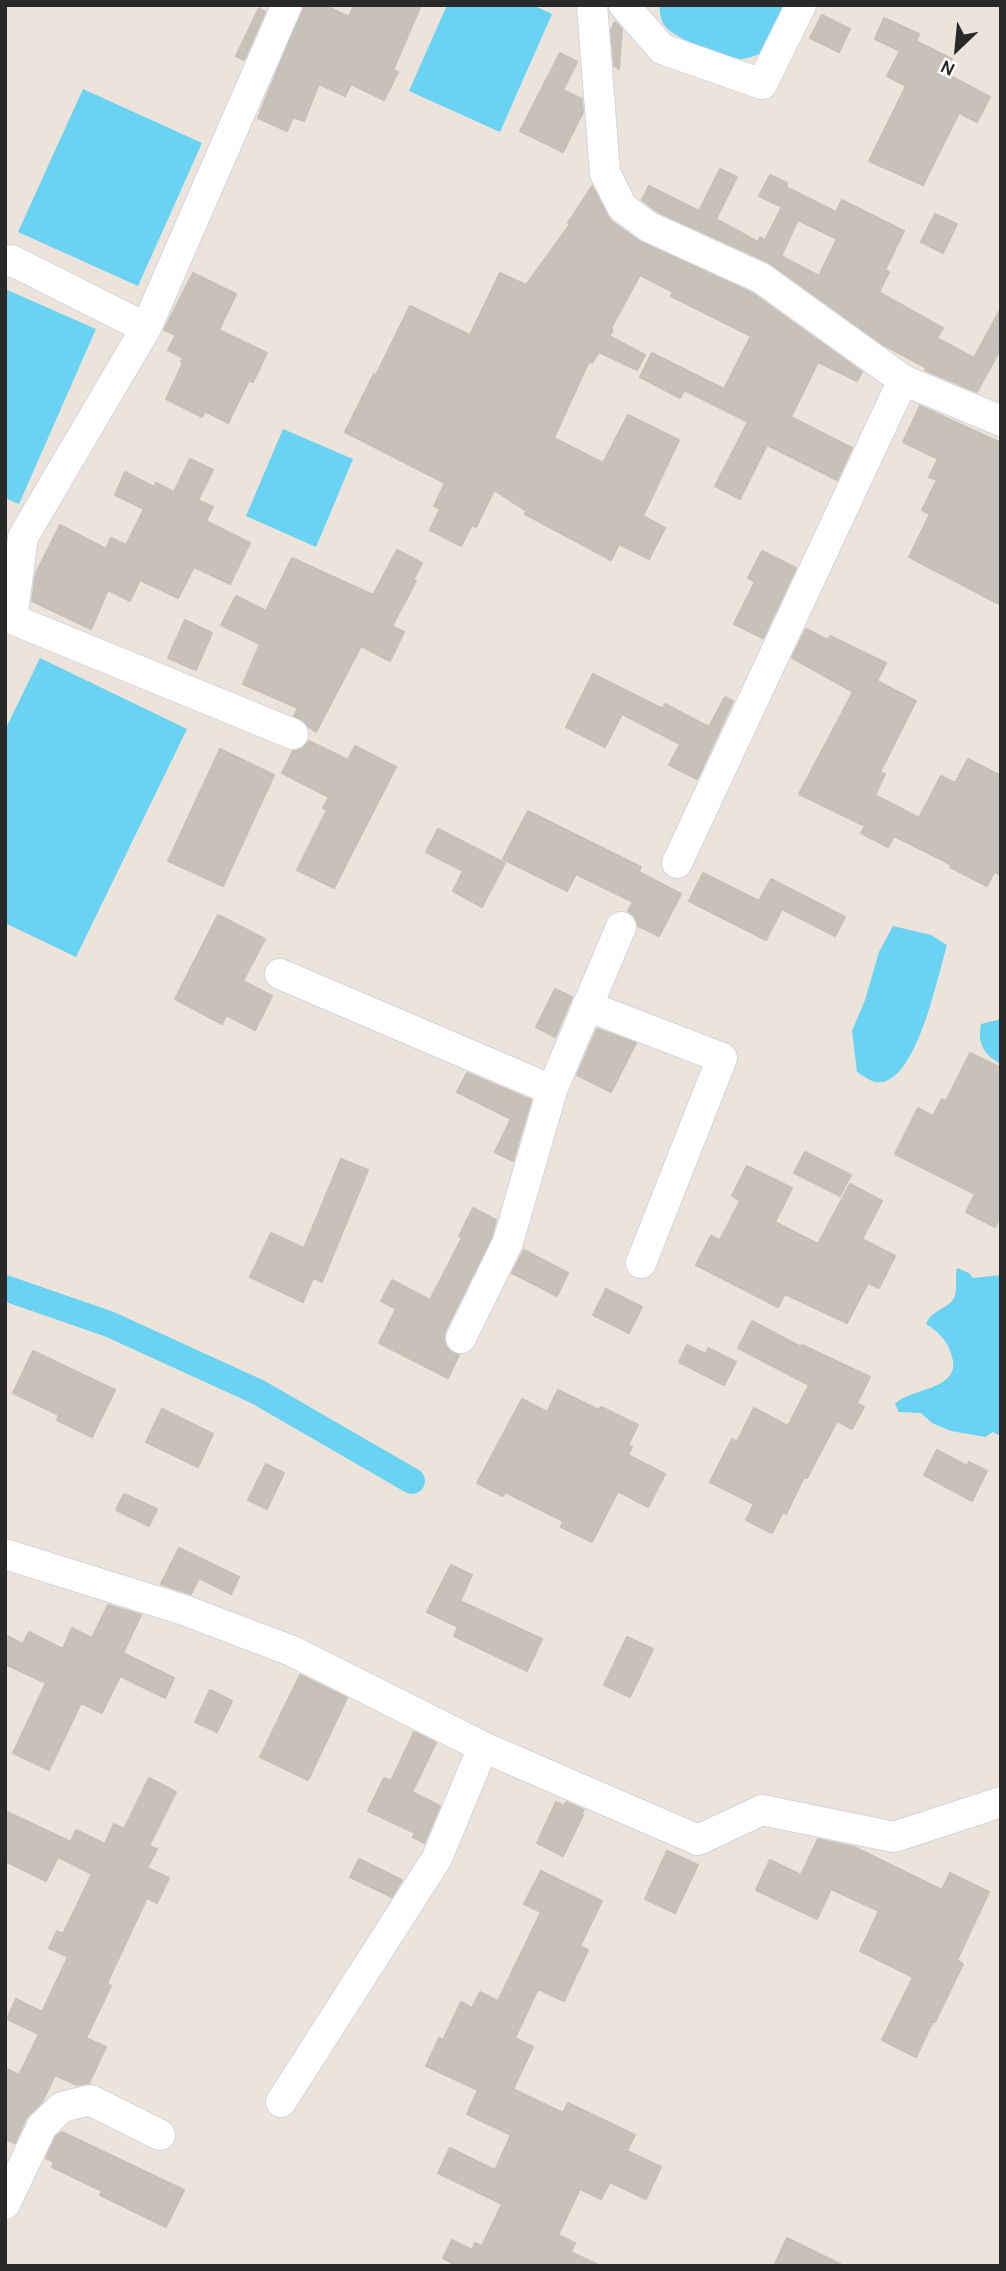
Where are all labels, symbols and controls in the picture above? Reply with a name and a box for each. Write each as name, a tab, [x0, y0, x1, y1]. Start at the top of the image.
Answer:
north arrow	[922, 14, 992, 84]
text: N	[937, 55, 959, 81]

